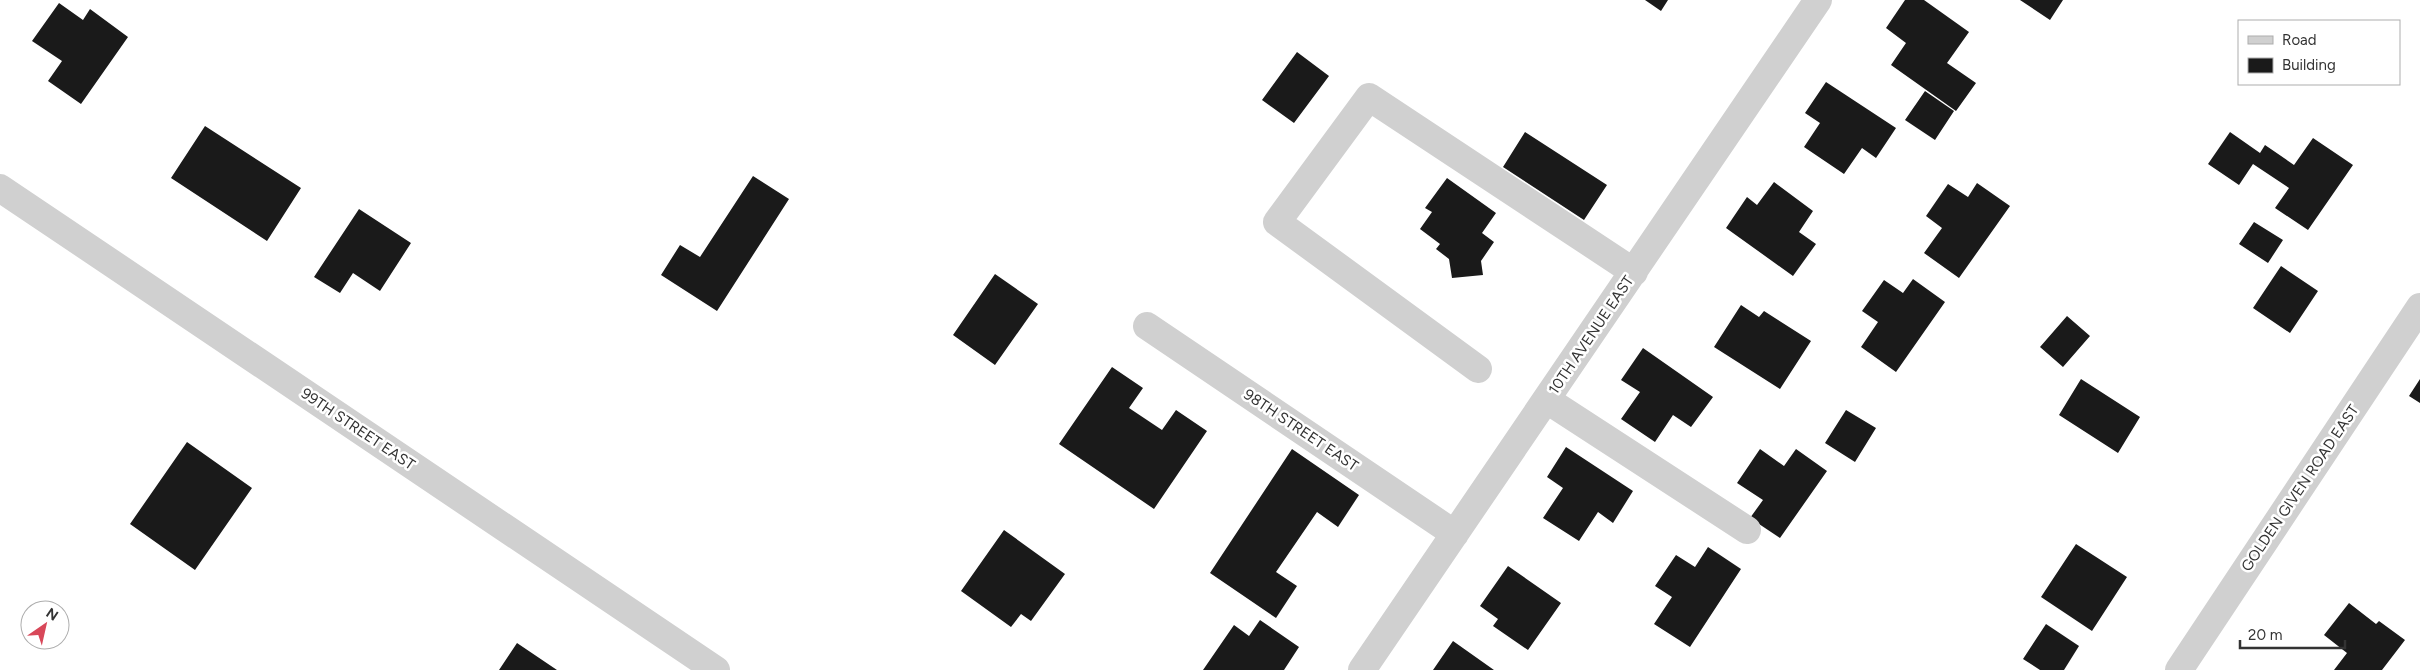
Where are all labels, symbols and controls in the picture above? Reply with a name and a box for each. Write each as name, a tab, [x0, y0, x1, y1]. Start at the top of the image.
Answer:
legend	[2238, 20, 2400, 85]
text: Road	[2282, 31, 2317, 49]
text: Building	[2282, 56, 2336, 74]
street label: 10TH AVENUE EAST	[1545, 272, 1638, 398]
street label: 99TH STREET EAST	[298, 384, 419, 474]
street label: 98TH STREET EAST	[1240, 385, 1362, 475]
street label: GOLDEN GIVEN ROAD EAST	[2237, 401, 2363, 575]
north arrow	[20, 600, 70, 650]
text: N	[43, 605, 61, 625]
scale bar	[2240, 618, 2345, 650]
text: 20 m	[2248, 626, 2282, 644]

